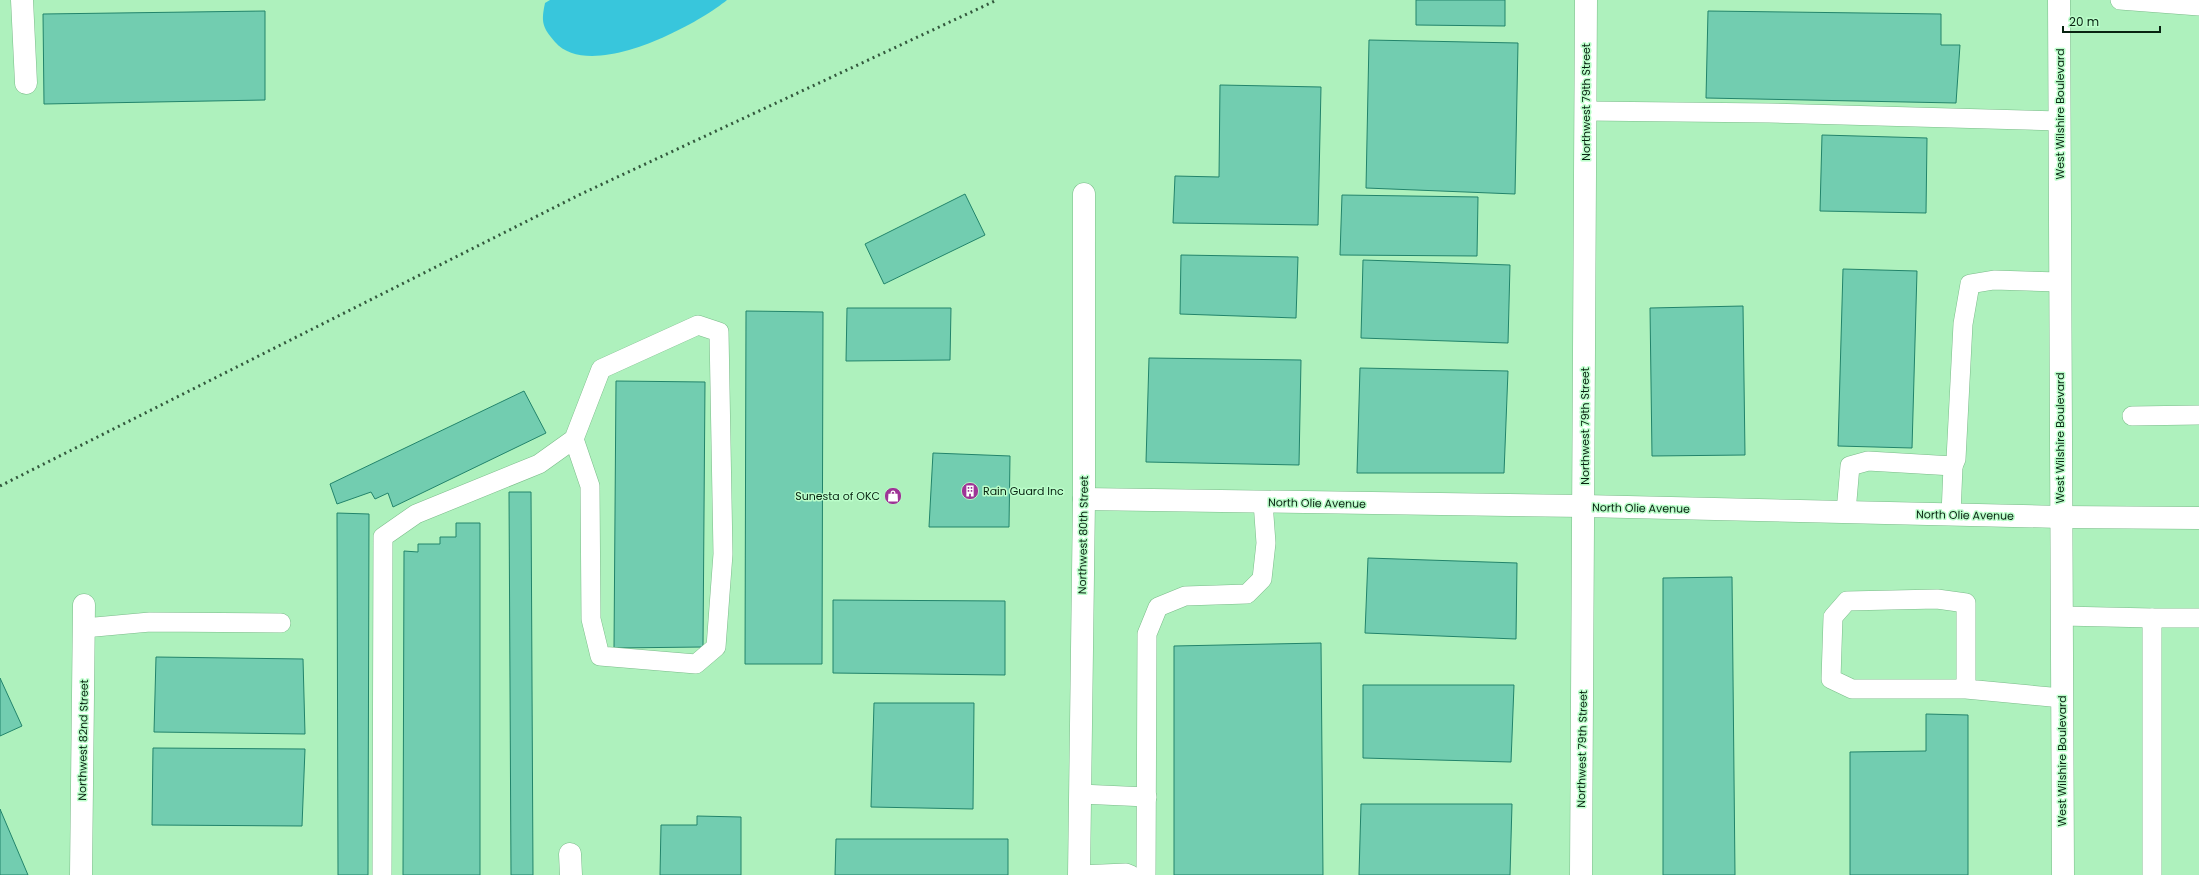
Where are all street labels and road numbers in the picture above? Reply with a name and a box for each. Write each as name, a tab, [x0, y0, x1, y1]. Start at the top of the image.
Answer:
street label: Northwest 79th Street	[1578, 43, 1594, 161]
street label: West Wilshire Boulevard	[2052, 48, 2068, 180]
street label: Northwest 79th Street	[1577, 367, 1593, 485]
street label: West Wilshire Boulevard	[2052, 372, 2068, 504]
street label: Northwest 80th Street	[1074, 476, 1092, 594]
street label: North Olie Avenue	[1268, 494, 1366, 512]
street label: North Olie Avenue	[1592, 499, 1690, 517]
street label: North Olie Avenue	[1916, 506, 2014, 524]
street label: Northwest 82nd Street	[74, 679, 92, 801]
street label: Northwest 79th Street	[1573, 690, 1591, 808]
street label: West Wilshire Boulevard	[2054, 695, 2070, 827]

